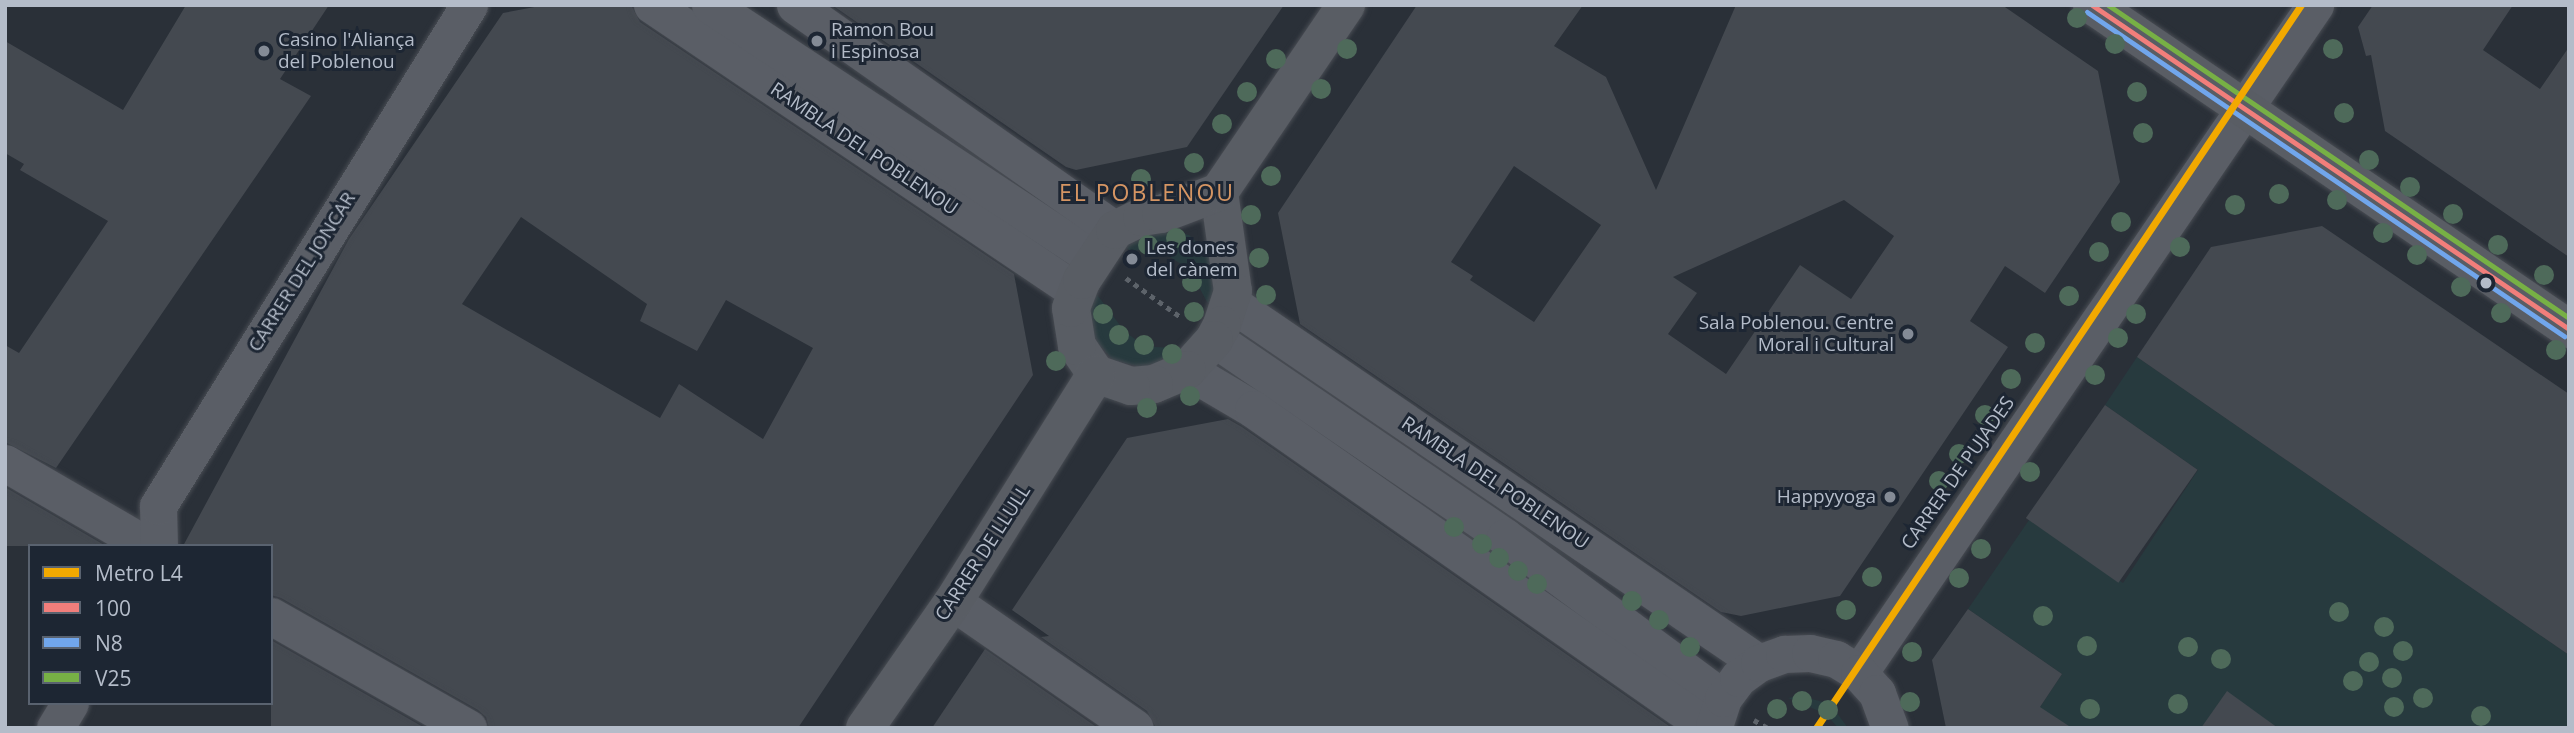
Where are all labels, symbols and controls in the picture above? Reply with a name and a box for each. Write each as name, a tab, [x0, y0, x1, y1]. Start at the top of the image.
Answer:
place label: Ramon Bou i Espinosa	[831, 19, 934, 63]
place label: Casino l'Aliança del Poblenou	[278, 29, 415, 73]
marker: Ramon Bou i Espinosa	[809, 33, 825, 49]
marker: Casino l'Aliança del Poblenou	[256, 43, 272, 59]
street label: RAMBLA DEL POBLENOU	[766, 78, 962, 220]
district label: EL POBLENOU	[1060, 178, 1234, 206]
street label: CARRER DEL JONCAR	[244, 188, 360, 356]
place label: Les dones del cànem	[1146, 237, 1238, 281]
marker: Les dones del cànem	[1124, 251, 1140, 267]
unlabelled marker	[2479, 276, 2493, 290]
place label: Sala Poblenou. Centre Moral i Cultural	[1699, 312, 1894, 356]
marker: Sala Poblenou. Centre Moral i Cultural	[1900, 326, 1916, 342]
street label: CARRER DE PUJADES	[1897, 392, 2019, 554]
street label: RAMBLA DEL POBLENOU	[1397, 412, 1593, 554]
street label: CARRER DE LLULL	[931, 481, 1035, 625]
place label: Happyyoga	[1777, 486, 1876, 508]
marker: Happyyoga	[1882, 489, 1898, 505]
legend	[28, 544, 273, 705]
text: Metro L4	[95, 559, 183, 587]
text: 100	[95, 594, 131, 622]
text: N8	[95, 629, 123, 657]
text: V25	[95, 664, 132, 692]

